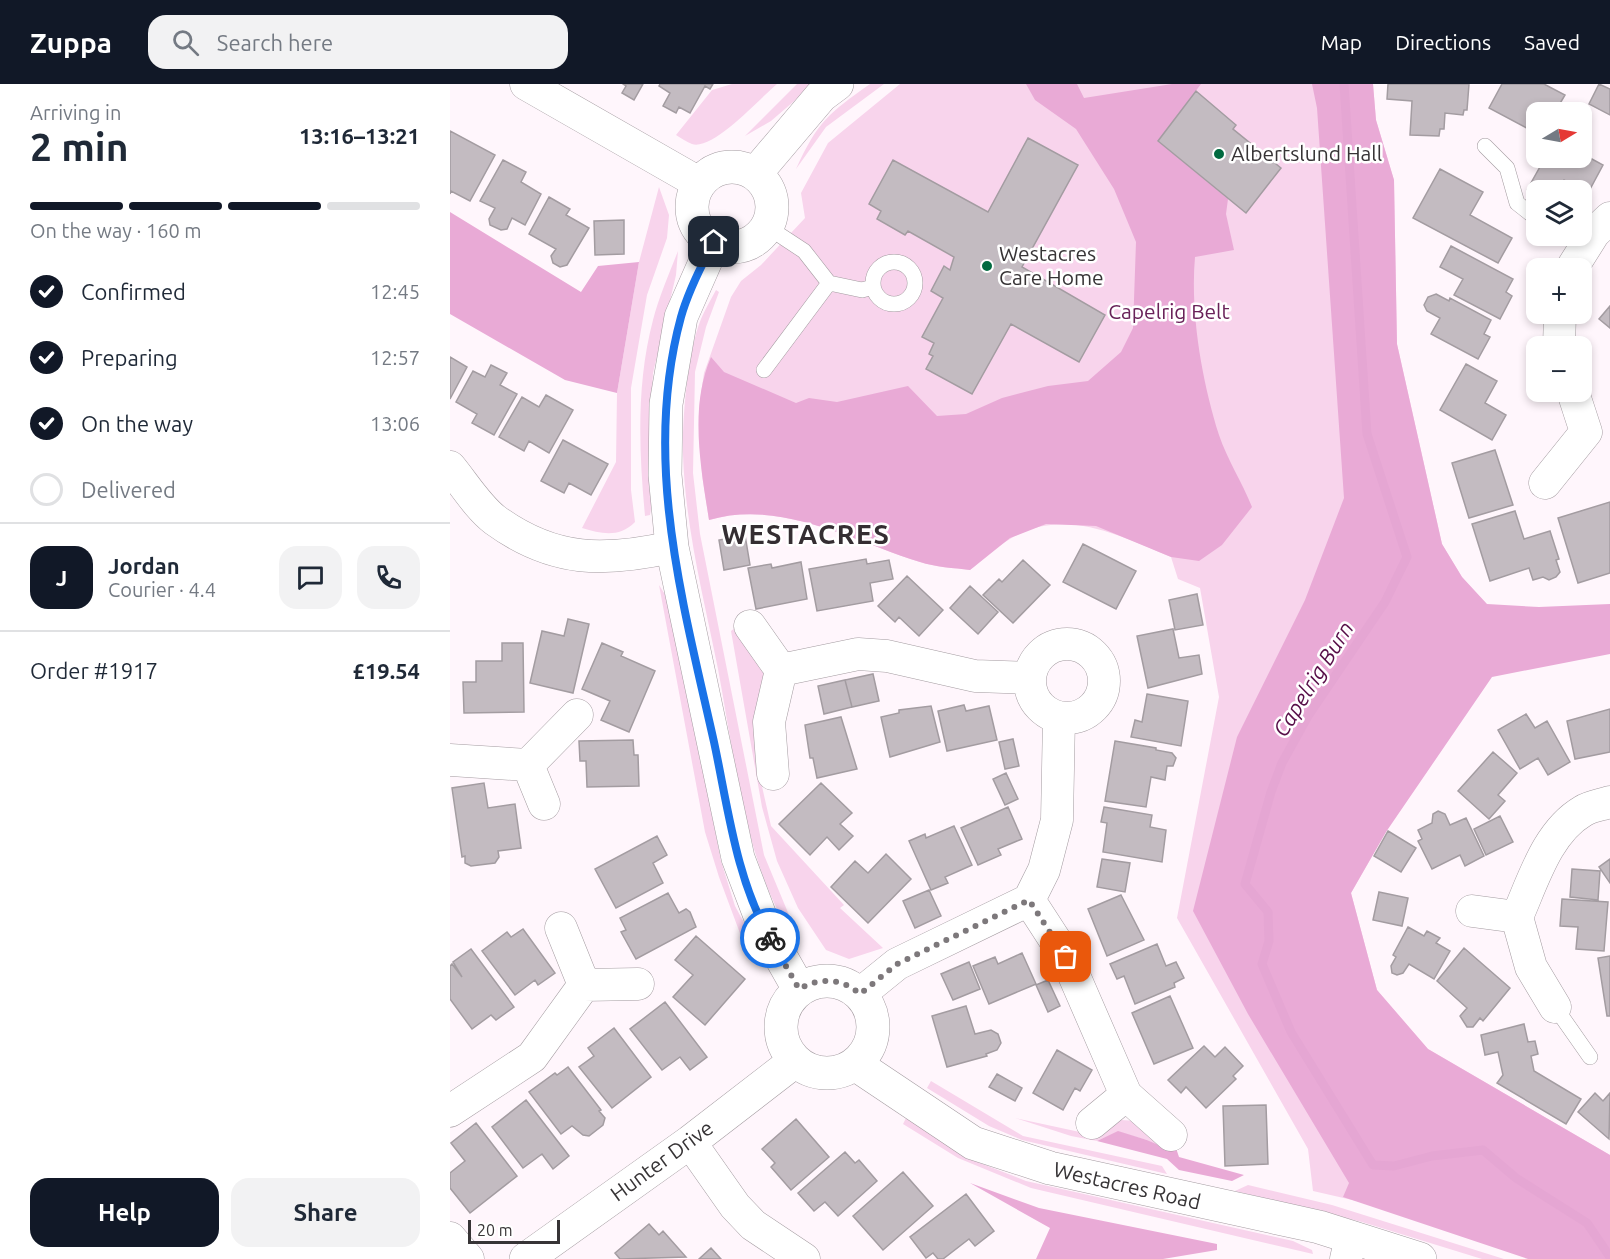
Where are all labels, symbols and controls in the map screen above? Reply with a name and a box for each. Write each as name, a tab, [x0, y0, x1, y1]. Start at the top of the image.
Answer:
search box	[148, 15, 568, 69]
icon: search	[169, 26, 202, 59]
text: Zuppa	[30, 27, 112, 58]
text: Search here	[217, 30, 333, 55]
text: Map	[1321, 30, 1362, 54]
text: Directions	[1395, 30, 1491, 54]
text: Saved	[1524, 30, 1580, 54]
text: Arriving in	[30, 101, 121, 124]
north arrow	[1526, 102, 1592, 168]
map controls	[1526, 102, 1592, 402]
text: 13:16–13:21	[299, 123, 420, 148]
text: 2 min	[30, 125, 129, 168]
place label: Albertslund Hall	[1231, 141, 1382, 165]
marker: Albertslund Hall	[1212, 147, 1226, 161]
button: layers	[1526, 180, 1592, 246]
pin	[688, 216, 739, 267]
text: On the way · 160 m	[30, 219, 202, 242]
icon: home	[697, 225, 730, 258]
place label: Westacres Care Home	[999, 241, 1104, 289]
button: +	[1526, 258, 1592, 324]
marker: Westacres Care Home	[980, 259, 994, 273]
icon: check	[30, 275, 63, 308]
text: Confirmed	[81, 279, 186, 304]
text: 12:45	[370, 280, 420, 303]
park label: Capelrig Belt	[1108, 299, 1230, 323]
button: −	[1526, 336, 1592, 402]
icon: check	[30, 341, 63, 374]
text: Preparing	[81, 345, 178, 370]
text: 12:57	[370, 346, 420, 369]
icon: check	[30, 407, 63, 440]
text: On the way	[81, 411, 193, 436]
text: 13:06	[370, 412, 420, 435]
text: Delivered	[81, 477, 176, 502]
district label: WESTACRES	[722, 519, 890, 549]
button: chat	[279, 546, 342, 609]
button: phone	[357, 546, 420, 609]
text: Jordan	[108, 553, 180, 578]
text: J	[56, 565, 67, 590]
text: Courier · 4.4	[108, 578, 216, 601]
water label: Capelrig Burn	[1267, 617, 1358, 741]
text: Order #1917	[30, 658, 158, 683]
text: £19.54	[353, 658, 420, 683]
courier	[740, 908, 800, 968]
icon: bike	[754, 922, 787, 955]
pin	[1040, 931, 1091, 982]
icon: bag	[1049, 940, 1082, 973]
street label: Hunter Drive	[605, 1115, 717, 1205]
street label: Westacres Road	[1051, 1156, 1203, 1214]
button: Help	[30, 1178, 219, 1247]
button: Share	[231, 1178, 420, 1247]
scale bar	[468, 1217, 560, 1244]
text: 20 m	[477, 1221, 513, 1239]

